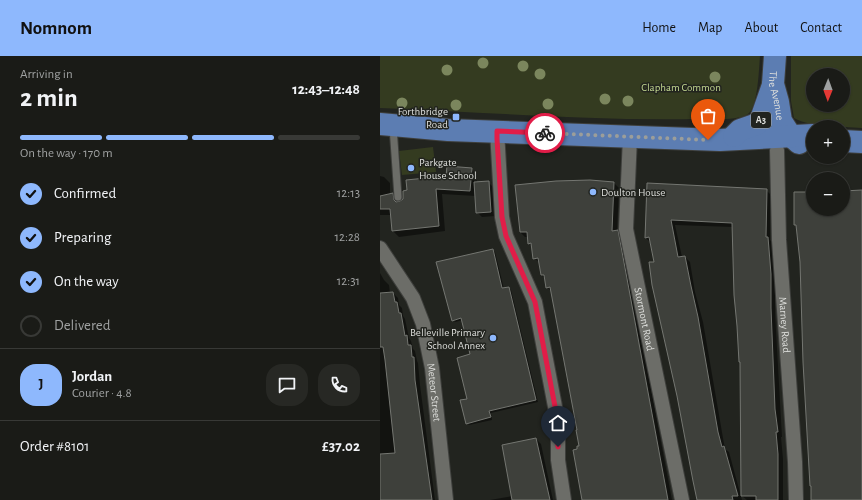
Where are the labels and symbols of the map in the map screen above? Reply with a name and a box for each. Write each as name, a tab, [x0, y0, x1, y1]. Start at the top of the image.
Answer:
north arrow	[806, 68, 850, 112]
street label: The Avenue	[767, 71, 786, 121]
park label: Clapham Common	[641, 82, 721, 93]
pin	[691, 99, 725, 140]
place label: Forthbridge Road	[398, 106, 448, 130]
marker: Forthbridge Road	[451, 112, 461, 122]
road number: A3	[751, 112, 771, 128]
courier	[525, 113, 565, 153]
place label: Parkgate House School	[419, 157, 477, 181]
marker: Parkgate House School	[406, 163, 416, 173]
marker: Doulton House	[588, 187, 598, 197]
place label: Doulton House	[601, 187, 665, 198]
street label: Stormont Road	[633, 286, 657, 352]
street label: Marney Road	[778, 296, 793, 354]
place label: Belleville Primary School Annex	[410, 327, 485, 351]
marker: Belleville Primary School Annex	[488, 333, 498, 343]
street label: Meteor Street	[426, 362, 443, 422]
pin	[541, 406, 575, 447]

